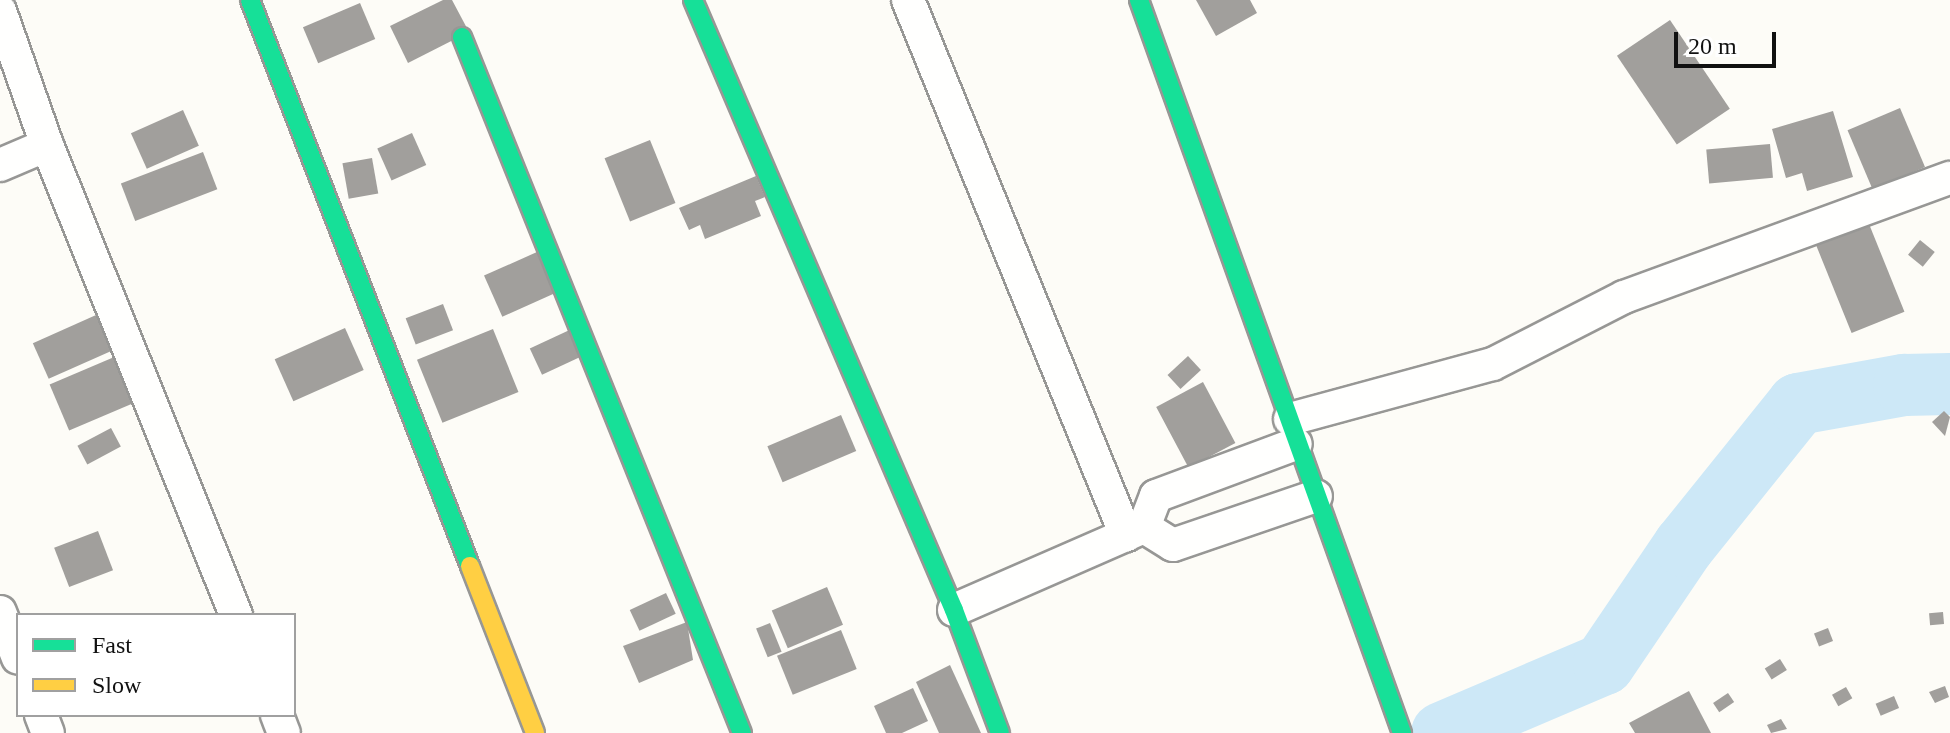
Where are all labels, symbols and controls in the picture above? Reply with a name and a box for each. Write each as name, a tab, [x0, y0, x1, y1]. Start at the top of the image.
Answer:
scale bar	[1678, 16, 1780, 66]
text: 20 m	[1688, 33, 1737, 59]
legend	[16, 613, 296, 717]
text: Fast	[92, 632, 132, 658]
text: Slow	[92, 672, 141, 698]

